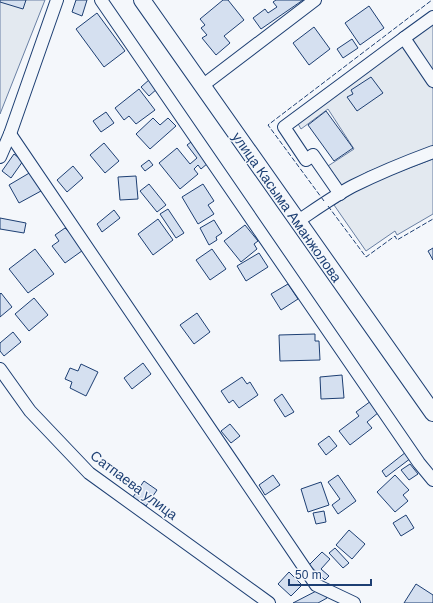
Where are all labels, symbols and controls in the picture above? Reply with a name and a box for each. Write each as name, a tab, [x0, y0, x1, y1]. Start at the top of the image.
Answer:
street label: улица Касыма Аманжолова	[229, 129, 345, 285]
street label: Сатпаева улица	[87, 447, 181, 523]
scale bar	[289, 561, 371, 587]
text: 50 m	[295, 568, 322, 582]

